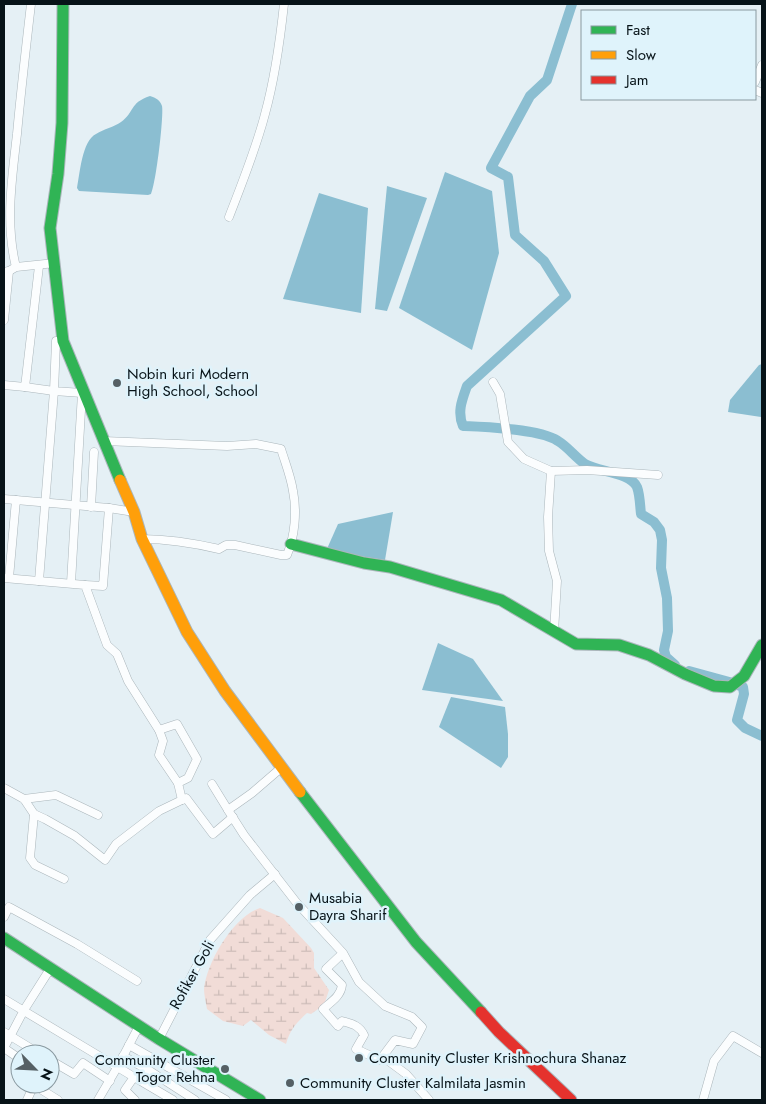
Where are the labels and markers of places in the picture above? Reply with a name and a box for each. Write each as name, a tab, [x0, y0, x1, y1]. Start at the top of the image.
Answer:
place label: Nobin kuri Modern High School, School	[127, 363, 258, 402]
marker: Nobin kuri Modern High School, School	[111, 377, 123, 389]
place label: Musabia Dayra Sharif	[309, 887, 387, 926]
marker: Musabia Dayra Sharif	[293, 901, 305, 913]
place label: Community Cluster Krishnochura Shanaz	[369, 1047, 627, 1069]
place label: Community Cluster Togor Rehna	[95, 1049, 216, 1088]
marker: Community Cluster Krishnochura Shanaz	[353, 1052, 365, 1064]
marker: Community Cluster Togor Rehna	[219, 1063, 231, 1075]
place label: Community Cluster Kalmilata Jasmin	[300, 1072, 526, 1094]
marker: Community Cluster Kalmilata Jasmin	[284, 1077, 296, 1089]

